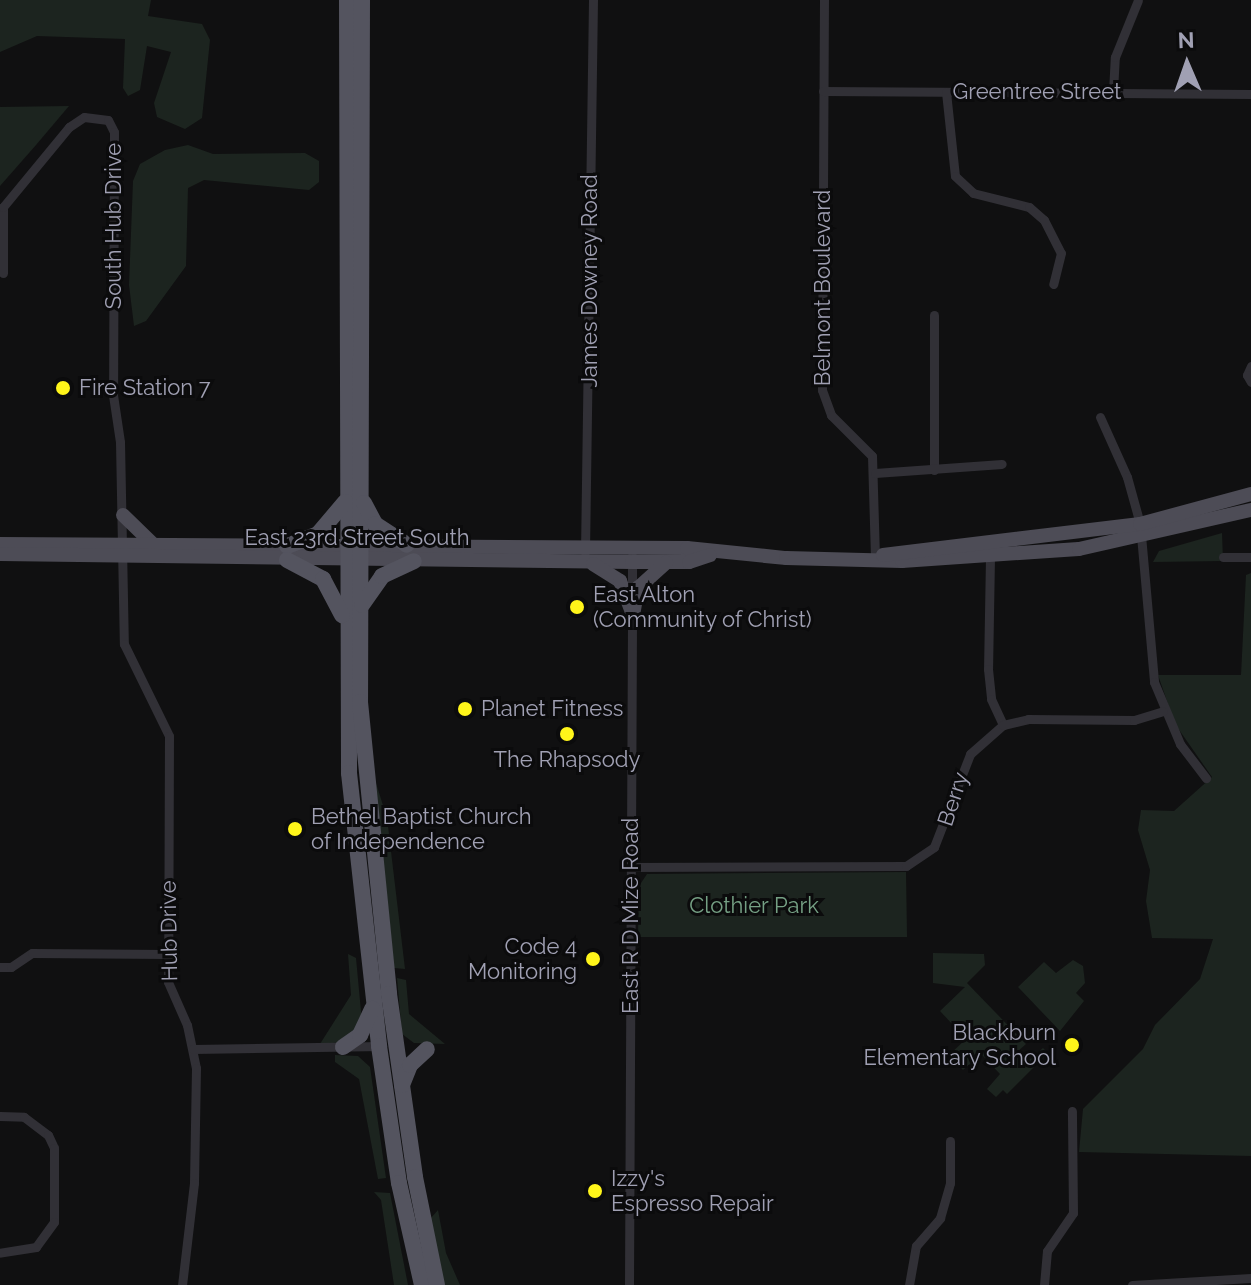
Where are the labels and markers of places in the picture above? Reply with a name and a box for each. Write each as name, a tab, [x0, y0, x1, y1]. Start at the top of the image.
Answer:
place label: Fire Station 7	[79, 375, 211, 401]
marker: Fire Station 7	[54, 379, 72, 397]
place label: East Alton (Community of Christ)	[593, 581, 813, 632]
marker: East Alton (Community of Christ)	[568, 598, 586, 616]
place label: Planet Fitness	[481, 696, 623, 722]
marker: Planet Fitness	[456, 700, 474, 718]
marker: The Rhapsody	[558, 725, 576, 743]
place label: The Rhapsody	[494, 747, 640, 773]
place label: Bethel Baptist Church of Independence	[311, 803, 532, 854]
marker: Bethel Baptist Church of Independence	[286, 820, 304, 838]
place label: Code 4 Monitoring	[468, 933, 577, 984]
marker: Code 4 Monitoring	[584, 950, 602, 968]
place label: Blackburn Elementary School	[863, 1019, 1056, 1070]
marker: Blackburn Elementary School	[1063, 1036, 1081, 1054]
place label: Izzy's Espresso Repair	[611, 1165, 774, 1216]
marker: Izzy's Espresso Repair	[586, 1182, 604, 1200]

